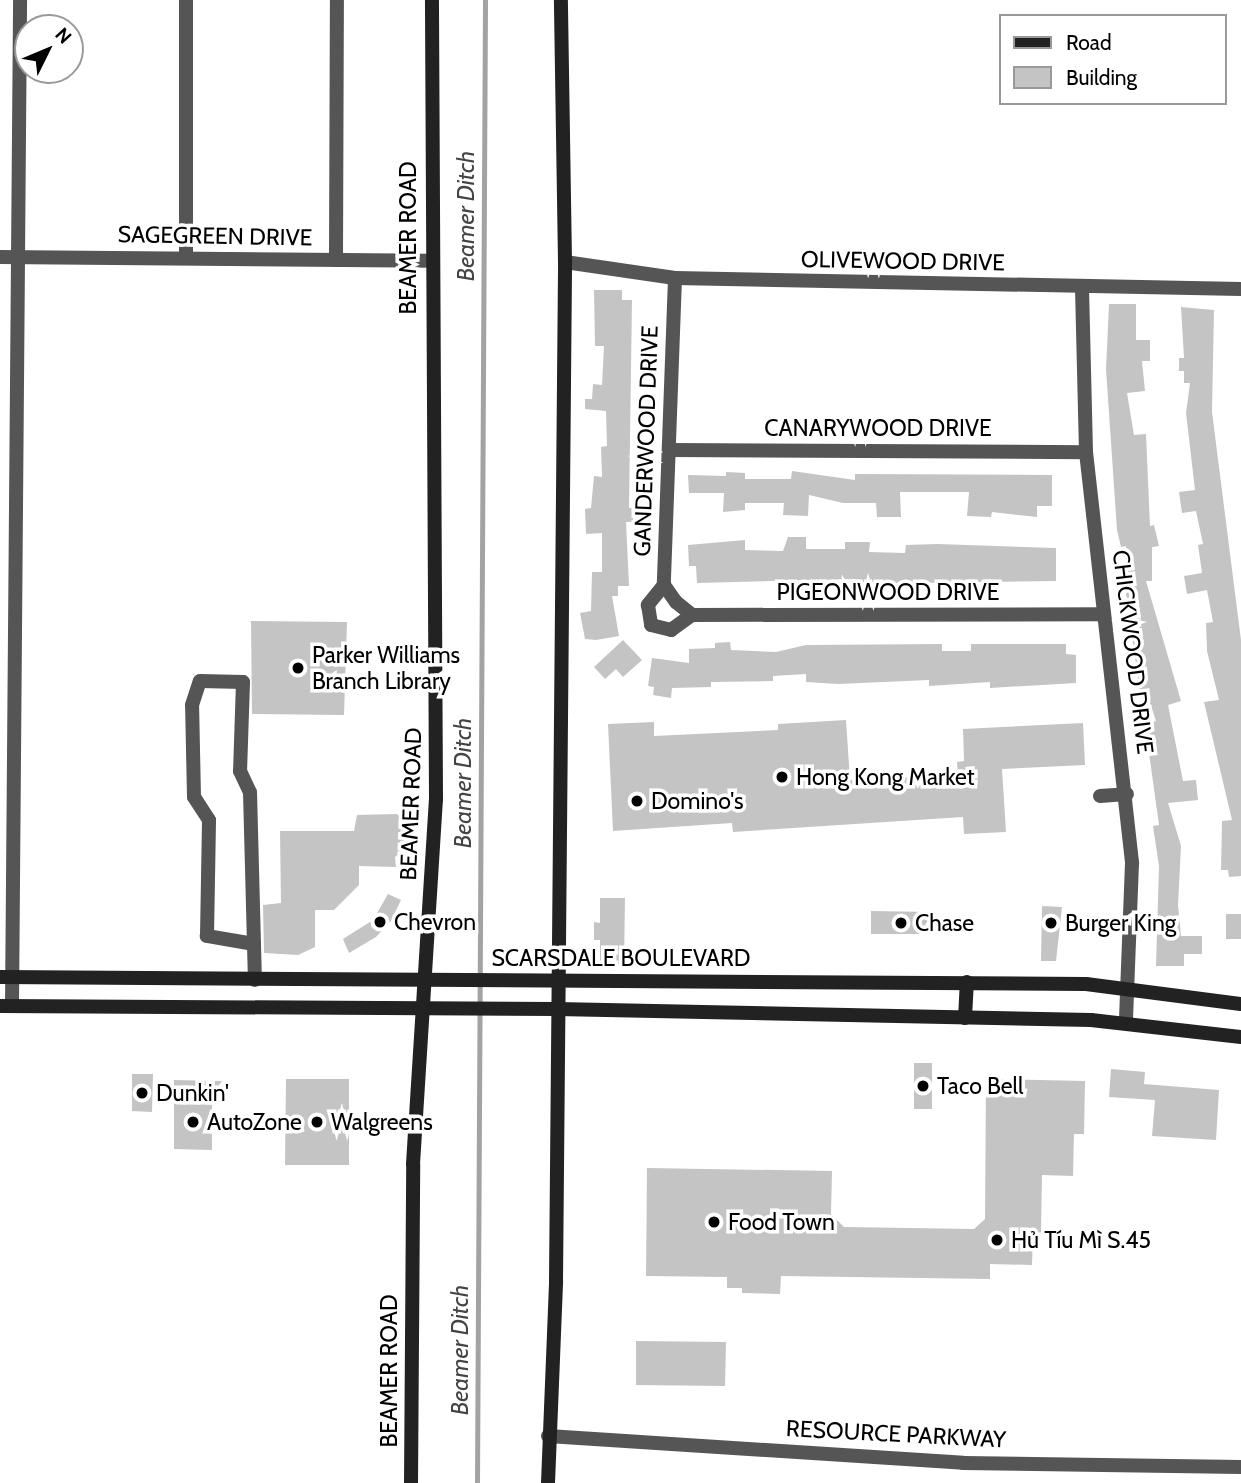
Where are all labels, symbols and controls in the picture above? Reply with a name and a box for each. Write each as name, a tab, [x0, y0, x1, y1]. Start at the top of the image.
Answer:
north arrow	[14, 14, 84, 84]
legend	[1000, 14, 1227, 105]
text: N	[50, 23, 76, 48]
text: Road	[1066, 30, 1112, 55]
text: Building	[1066, 65, 1137, 90]
water label: Beamer Ditch	[452, 151, 480, 281]
street label: BEAMER ROAD	[394, 161, 422, 315]
street label: SAGEGREEN DRIVE	[117, 221, 313, 251]
street label: OLIVEWOOD DRIVE	[801, 245, 1005, 277]
street label: GANDERWOOD DRIVE	[628, 325, 664, 557]
street label: CANARYWOOD DRIVE	[764, 414, 992, 442]
street label: CHICKWOOD DRIVE	[1107, 548, 1159, 756]
street label: PIGEONWOOD DRIVE	[776, 578, 1000, 606]
place label: Parker Williams Branch Library	[312, 641, 460, 695]
marker: Parker Williams Branch Library	[290, 660, 306, 676]
water label: Beamer Ditch	[449, 718, 477, 848]
street label: BEAMER ROAD	[395, 727, 427, 881]
place label: Hong Kong Market	[796, 763, 975, 791]
marker: Hong Kong Market	[774, 769, 790, 785]
place label: Domino's	[651, 787, 744, 815]
marker: Domino's	[629, 793, 645, 809]
place label: Chevron	[394, 908, 476, 936]
place label: Chase	[915, 909, 974, 937]
place label: Burger King	[1065, 909, 1176, 937]
marker: Chevron	[372, 914, 388, 930]
marker: Chase	[893, 915, 909, 931]
marker: Burger King	[1043, 915, 1059, 931]
street label: SCARSDALE BOULEVARD	[491, 944, 751, 972]
place label: Taco Bell	[937, 1072, 1023, 1100]
marker: Taco Bell	[915, 1078, 931, 1094]
place label: Dunkin'	[156, 1079, 229, 1107]
marker: Dunkin'	[134, 1085, 150, 1101]
place label: AutoZone	[207, 1108, 302, 1136]
place label: Walgreens	[331, 1108, 433, 1136]
marker: AutoZone	[185, 1114, 201, 1130]
marker: Walgreens	[309, 1114, 325, 1130]
place label: Food Town	[728, 1208, 835, 1236]
marker: Food Town	[706, 1214, 722, 1230]
place label: Hủ Tíu Mì S.45	[1011, 1226, 1151, 1254]
marker: Hủ Tíu Mì S.45	[989, 1232, 1005, 1248]
water label: Beamer Ditch	[446, 1285, 474, 1415]
street label: BEAMER ROAD	[375, 1294, 403, 1448]
street label: RESOURCE PARKWAY	[785, 1414, 1007, 1454]

